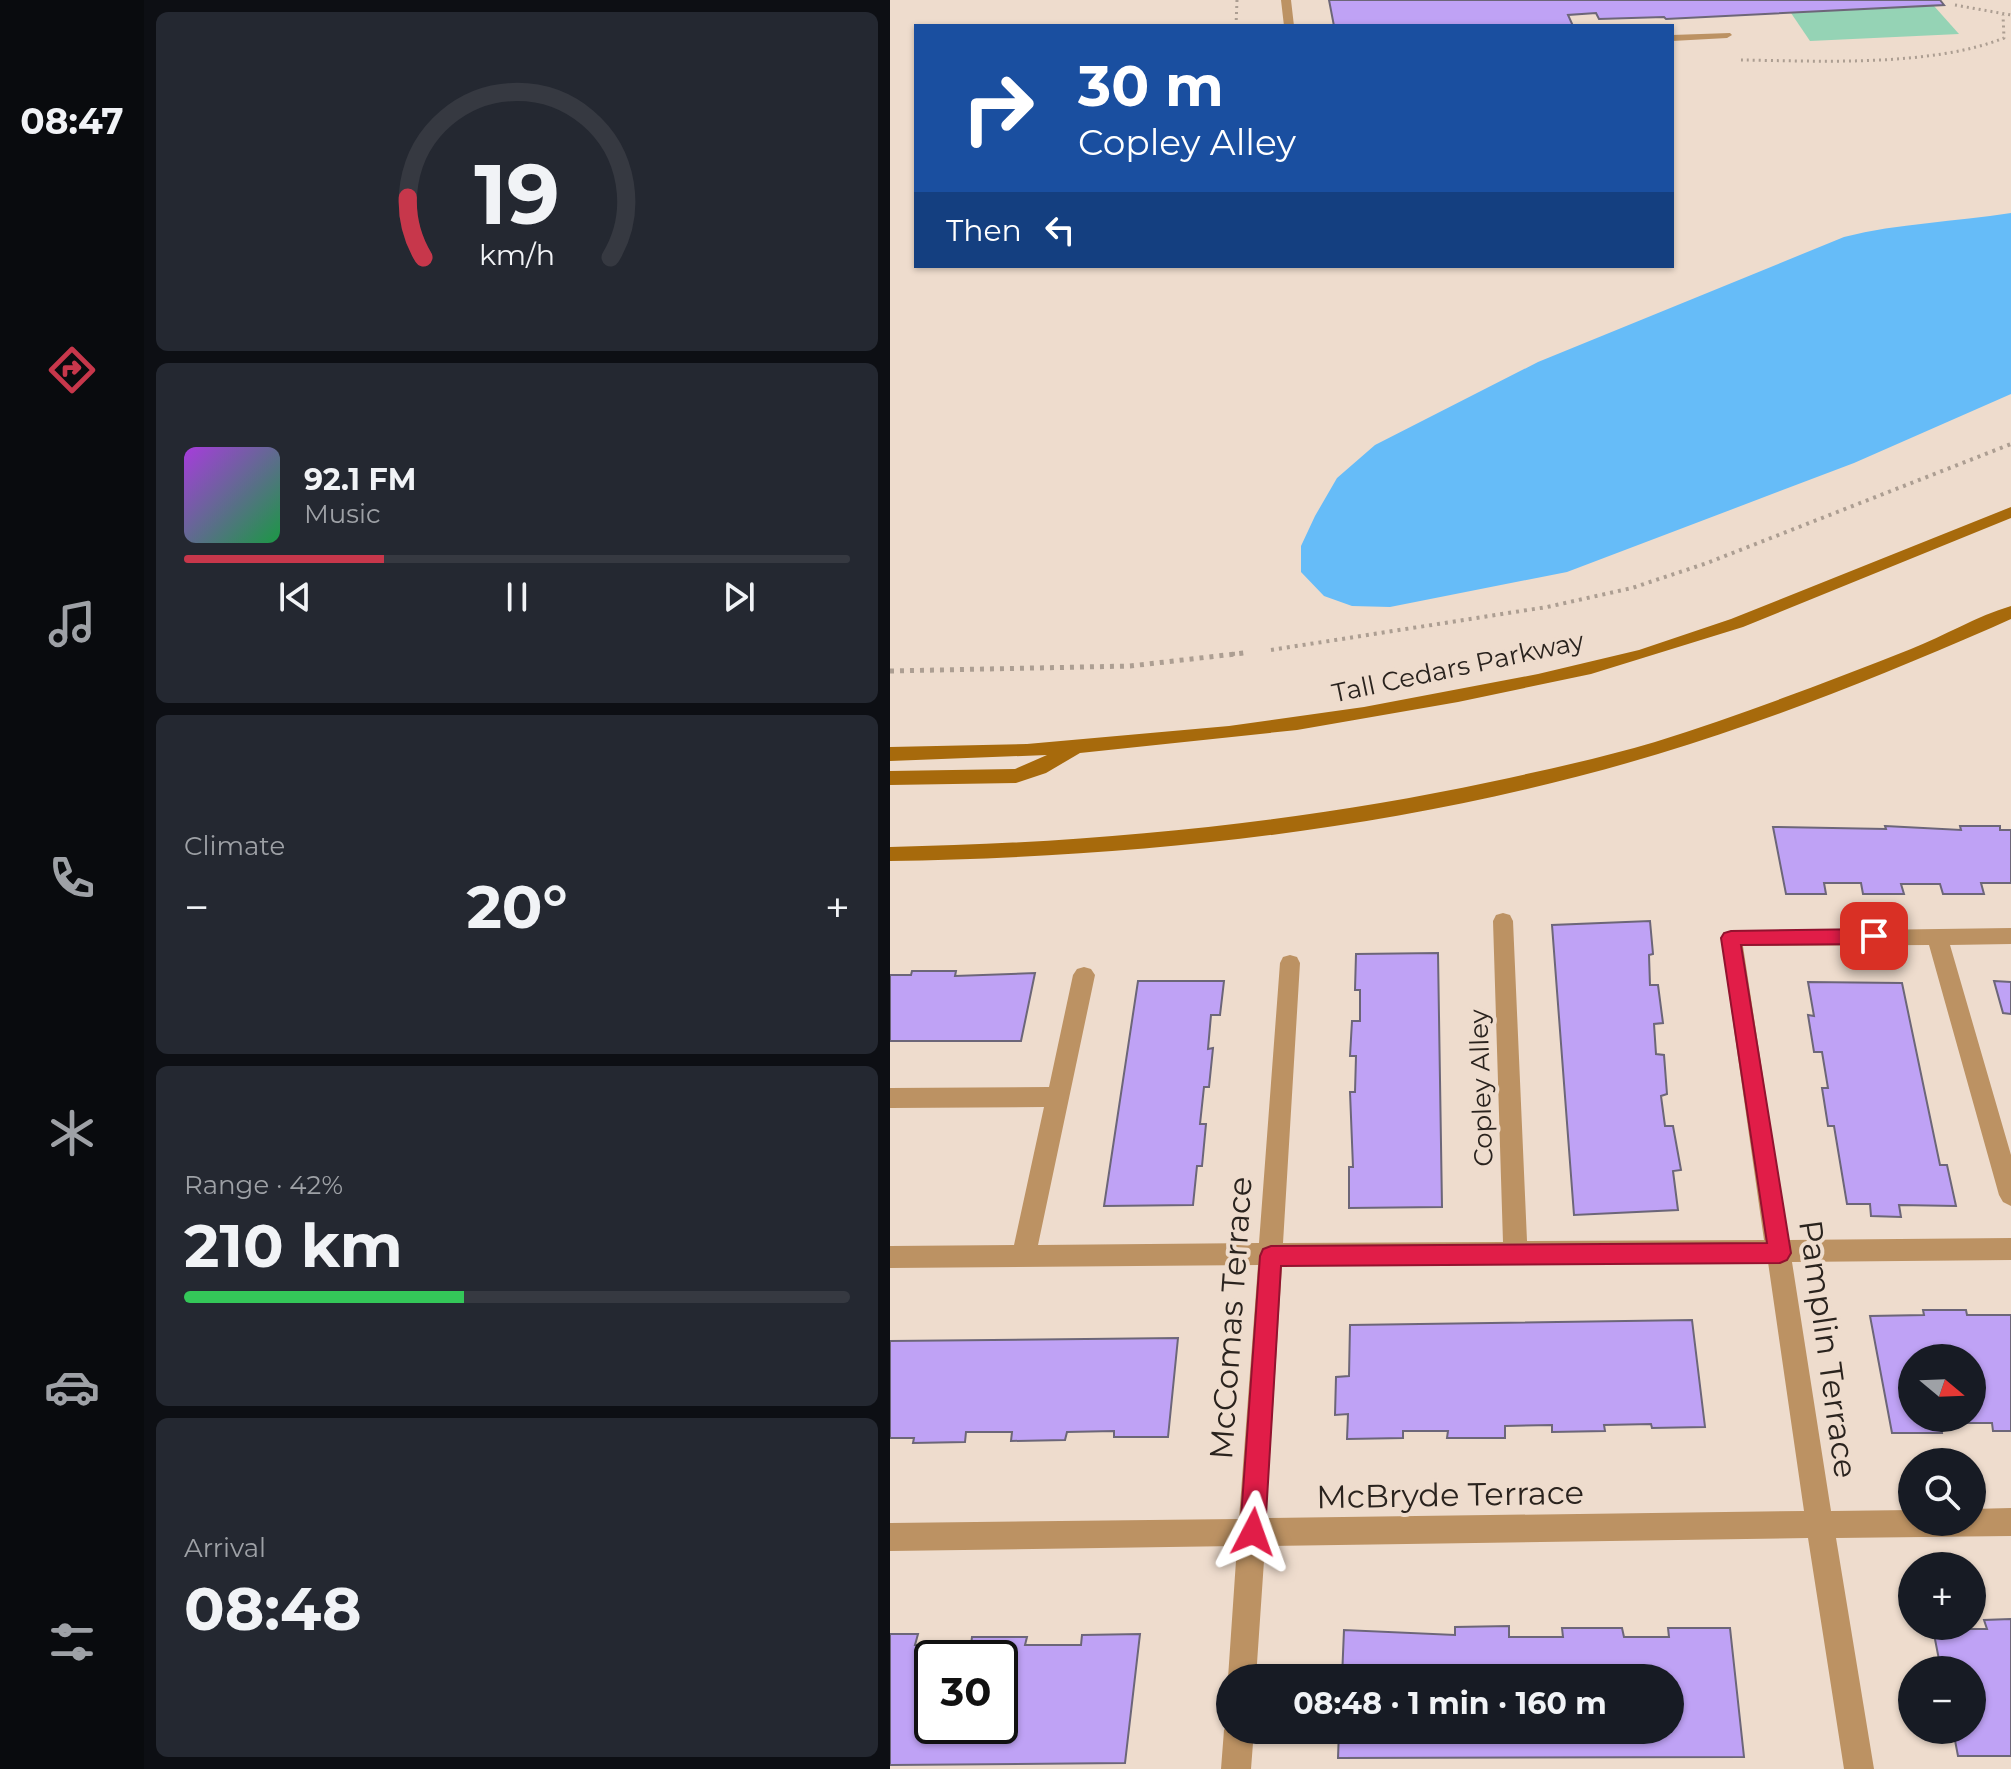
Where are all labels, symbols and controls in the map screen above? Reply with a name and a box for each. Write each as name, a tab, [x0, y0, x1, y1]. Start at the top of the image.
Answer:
text: 30 m	[1078, 52, 1224, 120]
icon: right	[946, 56, 1050, 160]
text: 08:47	[20, 99, 124, 143]
text: Copley Alley	[1078, 120, 1296, 164]
text: 19	[474, 142, 560, 244]
icon: left	[1038, 208, 1082, 252]
text: Then	[946, 212, 1022, 249]
text: km/h	[479, 237, 555, 272]
icon: directions	[44, 342, 100, 398]
text: 92.1 FM	[304, 461, 416, 498]
text: Music	[304, 498, 381, 530]
icon: previous	[273, 575, 317, 619]
icon: pause	[495, 575, 539, 619]
icon: next	[717, 575, 761, 619]
icon: music	[44, 596, 100, 652]
street label: Tall Cedars Parkway	[1329, 624, 1588, 709]
text: Climate	[184, 830, 285, 862]
icon: phone	[44, 850, 100, 906]
text: 20°	[466, 870, 568, 943]
text: −	[184, 880, 209, 934]
text: +	[825, 880, 850, 934]
pin	[1840, 902, 1908, 970]
icon: arrive	[1852, 914, 1896, 958]
street label: Copley Alley	[1462, 1008, 1500, 1167]
icon: climate	[44, 1105, 100, 1161]
text: Range · 42%	[184, 1169, 343, 1201]
street label: McComas Terrace	[1201, 1175, 1260, 1461]
text: 210 km	[184, 1209, 403, 1282]
street label: Pamplin Terrace	[1791, 1217, 1866, 1481]
north arrow	[1898, 1344, 1986, 1432]
map controls	[1898, 1344, 1986, 1744]
icon: car	[44, 1359, 100, 1415]
button: search	[1898, 1448, 1986, 1536]
street label: McBryde Terrace	[1316, 1473, 1584, 1516]
position arrow	[1211, 1490, 1295, 1574]
text: Arrival	[184, 1532, 266, 1564]
button: +	[1898, 1552, 1986, 1640]
text: 08:48	[184, 1572, 362, 1645]
icon: filters	[44, 1614, 100, 1670]
speed limit sign: 30	[914, 1640, 1018, 1744]
button: −	[1898, 1656, 1986, 1744]
text: 08:48 · 1 min · 160 m	[1293, 1685, 1607, 1722]

